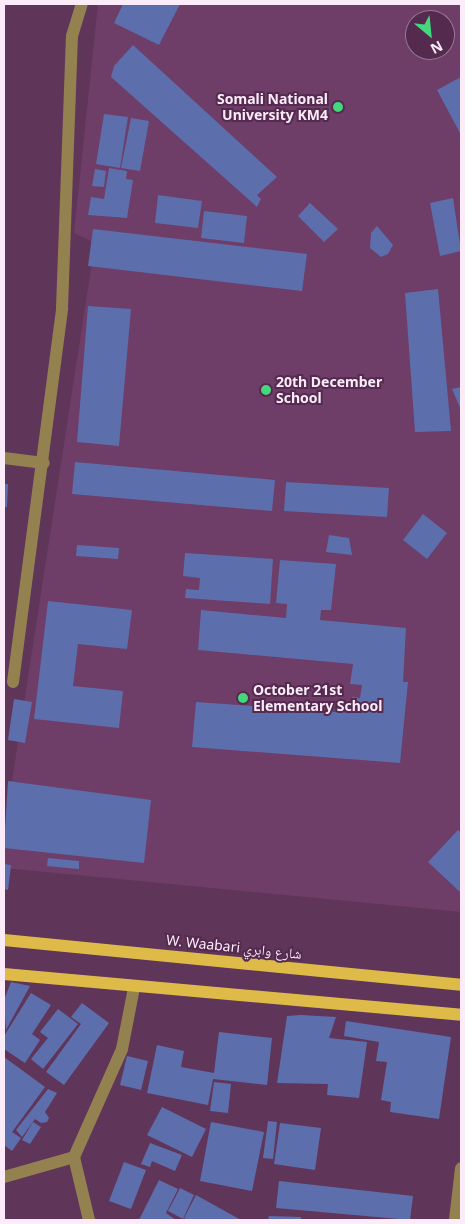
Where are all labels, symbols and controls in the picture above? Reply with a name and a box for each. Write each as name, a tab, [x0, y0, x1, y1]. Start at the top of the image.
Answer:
north arrow	[405, 10, 455, 60]
text: N	[427, 37, 446, 59]
place label: Somali National University KM4	[217, 91, 328, 124]
marker: Somali National University KM4	[332, 101, 344, 113]
place label: 20th December School	[276, 374, 382, 407]
marker: 20th December School	[260, 384, 272, 396]
place label: October 21st Elementary School	[253, 682, 383, 714]
marker: October 21st Elementary School	[237, 692, 249, 704]
street label: W. Waabari شارع وابري	[166, 932, 302, 962]

